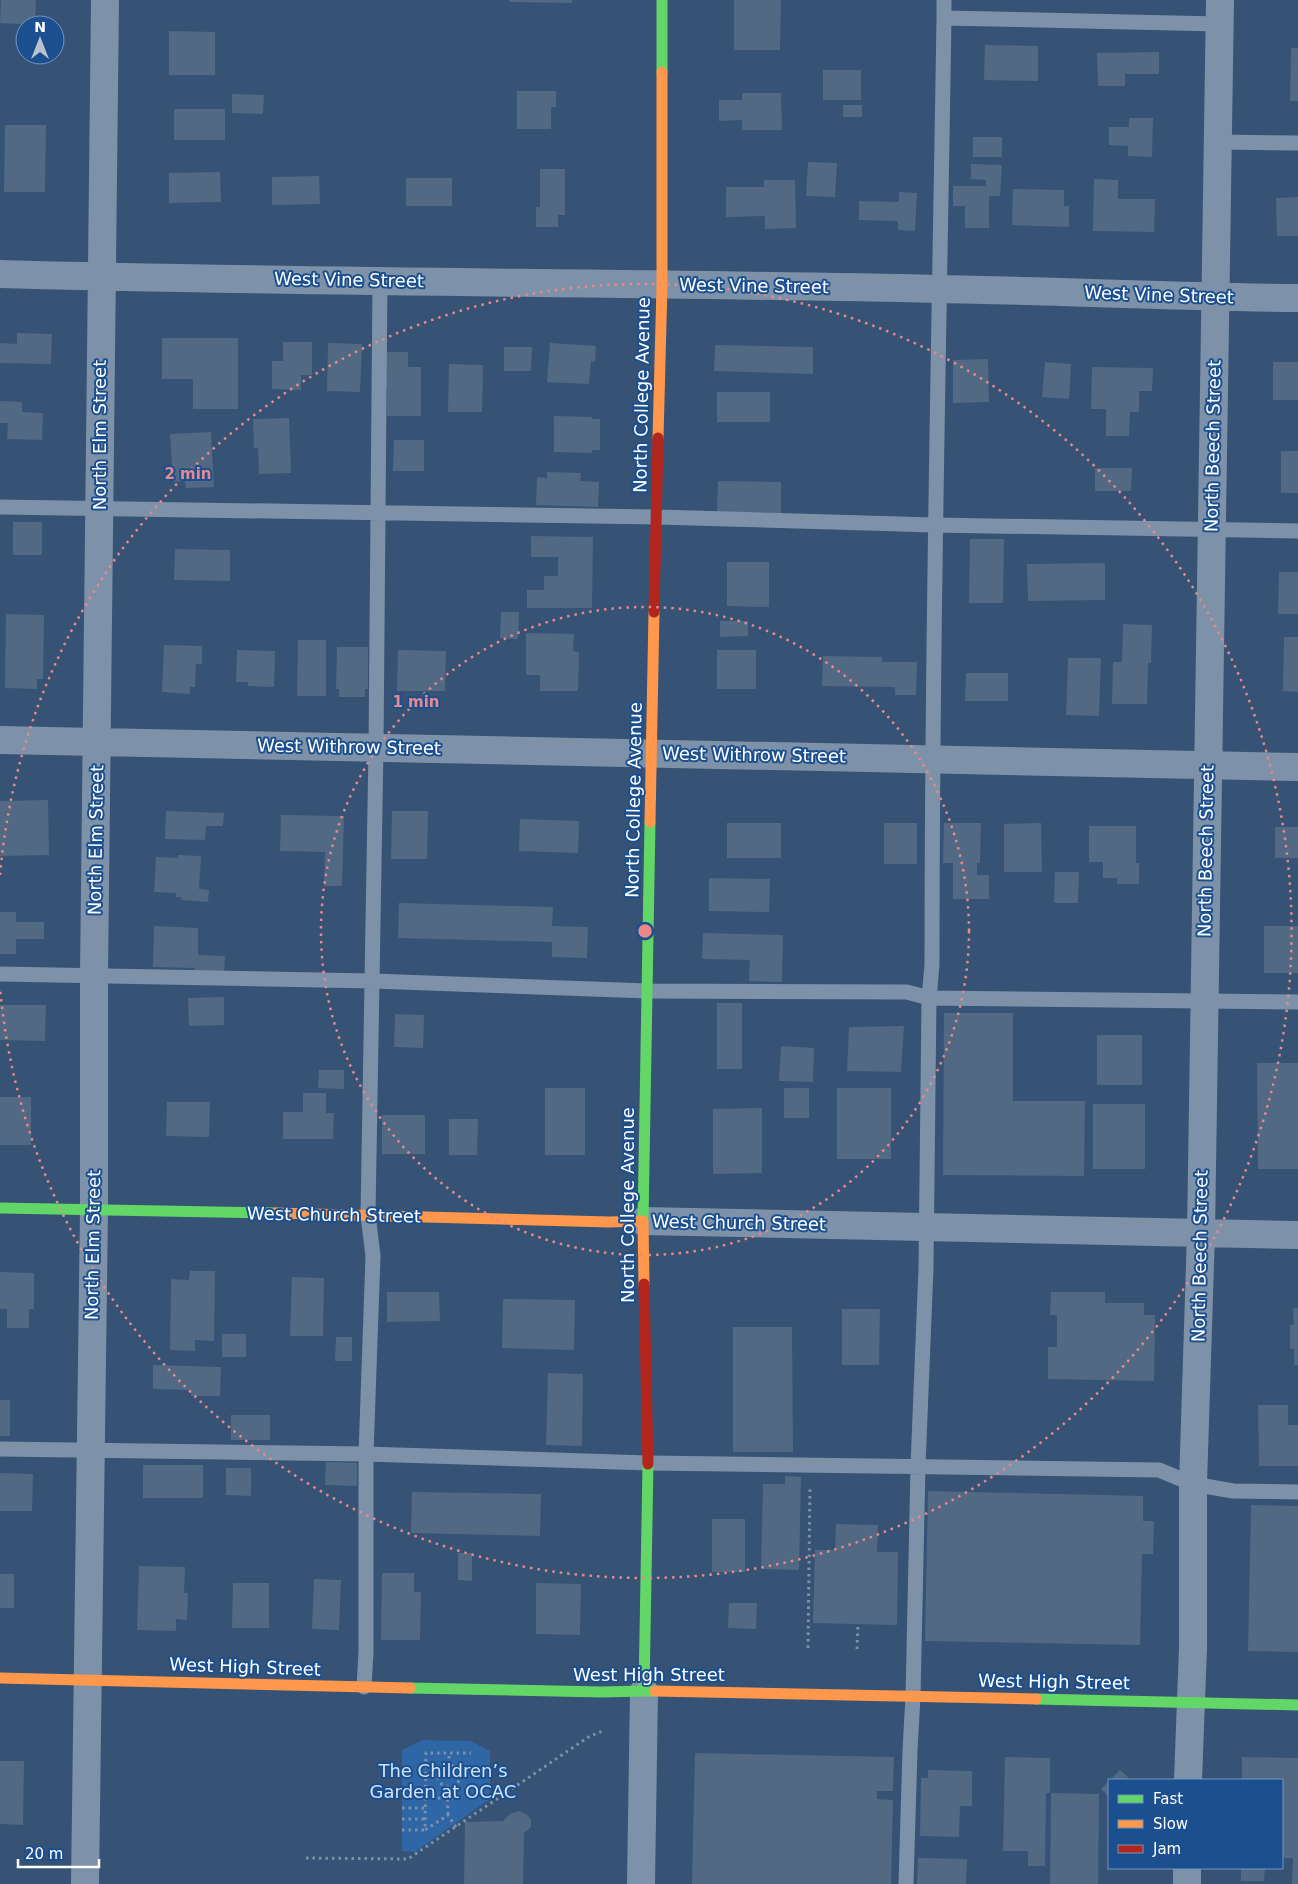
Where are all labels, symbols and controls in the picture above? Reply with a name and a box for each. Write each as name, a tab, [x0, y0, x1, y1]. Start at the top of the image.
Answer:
north arrow	[15, 15, 65, 65]
text: N	[34, 19, 46, 35]
street label: West Vine Street	[274, 268, 424, 291]
street label: West Vine Street	[679, 274, 829, 297]
street label: West Vine Street	[1084, 281, 1234, 308]
street label: North College Avenue	[629, 297, 654, 493]
street label: North Elm Street	[89, 360, 110, 510]
street label: North Beech Street	[1200, 360, 1225, 532]
text: 2 min	[164, 465, 212, 483]
text: 1 min	[392, 693, 440, 711]
street label: North College Avenue	[621, 702, 646, 898]
street label: West Withrow Street	[257, 734, 441, 759]
street label: West Withrow Street	[662, 742, 846, 767]
street label: North Elm Street	[84, 765, 107, 915]
street label: North Beech Street	[1193, 765, 1218, 937]
centre of rings	[636, 922, 654, 940]
street label: North College Avenue	[617, 1107, 638, 1303]
street label: North Elm Street	[81, 1170, 104, 1320]
street label: North Beech Street	[1187, 1170, 1212, 1342]
street label: West Church Street	[247, 1202, 421, 1227]
street label: West Church Street	[652, 1210, 826, 1235]
street label: West High Street	[169, 1653, 321, 1680]
street label: West High Street	[573, 1664, 725, 1685]
street label: West High Street	[978, 1670, 1130, 1693]
park label: The Children’s Garden at OCAC	[370, 1760, 516, 1802]
legend	[1108, 1779, 1283, 1869]
text: Fast	[1153, 1790, 1183, 1808]
text: Slow	[1153, 1815, 1188, 1833]
scale bar	[18, 1836, 99, 1868]
text: Jam	[1152, 1840, 1181, 1858]
text: 20 m	[25, 1845, 63, 1863]

